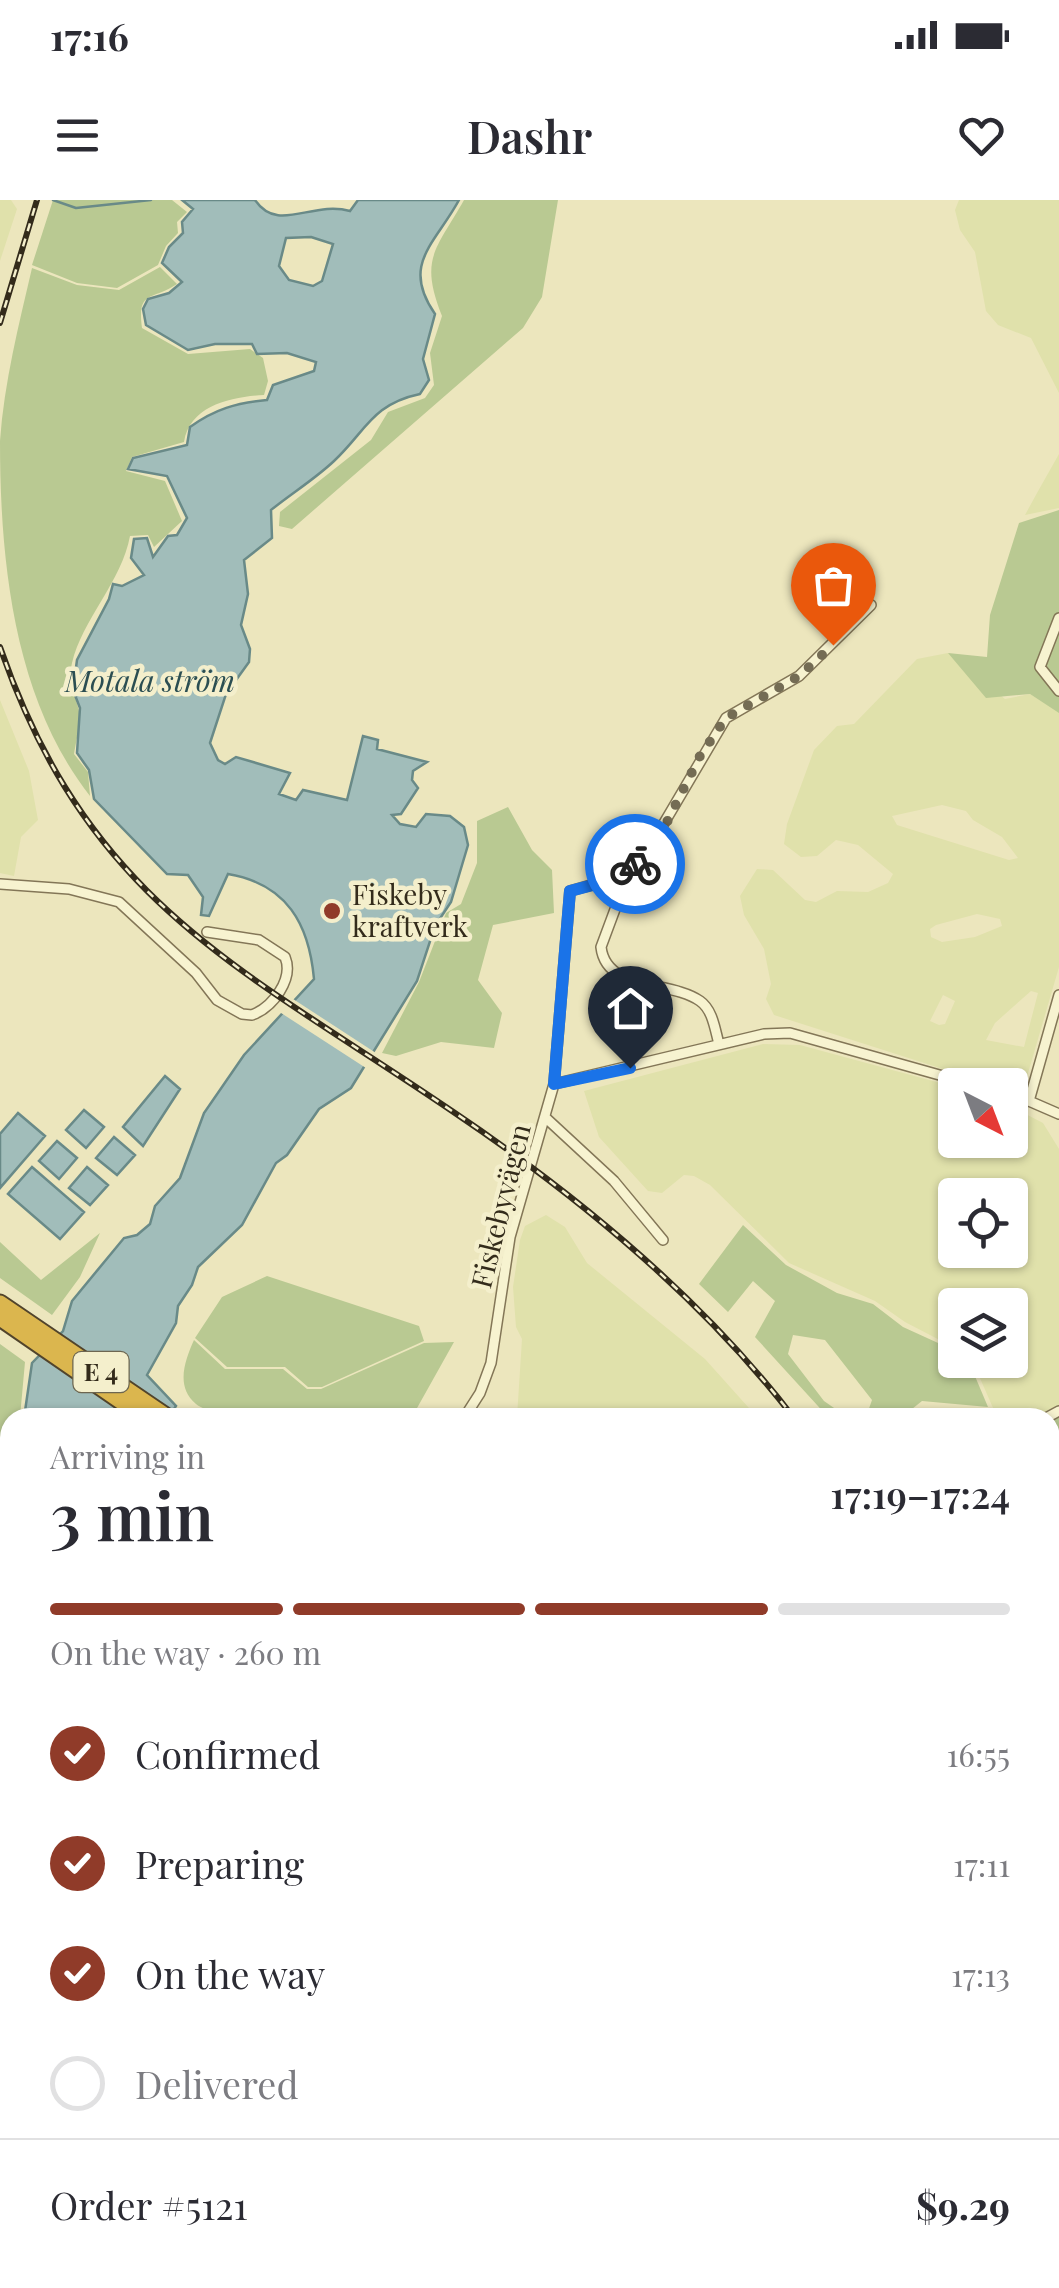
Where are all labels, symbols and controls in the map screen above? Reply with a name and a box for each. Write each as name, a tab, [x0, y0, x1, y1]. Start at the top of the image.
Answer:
text: 17:16	[50, 10, 129, 61]
text: Dashr	[467, 105, 592, 165]
icon: menu	[50, 108, 105, 163]
icon: heart	[954, 108, 1009, 163]
pin	[791, 543, 876, 646]
icon: bag	[806, 558, 861, 613]
water label: Motala ström	[63, 660, 235, 700]
courier	[585, 814, 685, 914]
icon: bike	[608, 837, 663, 892]
place label: Fiskeby kraftverk	[352, 875, 469, 944]
marker: Fiskeby kraftverk	[321, 900, 343, 922]
pin	[588, 966, 673, 1069]
icon: home	[603, 981, 658, 1036]
north arrow	[938, 1068, 1028, 1158]
map controls	[938, 1068, 1028, 1378]
street label: Fiskebyvägen	[461, 1119, 538, 1292]
button: locate	[938, 1178, 1028, 1268]
button: layers	[938, 1288, 1028, 1378]
road number: E 4	[74, 1352, 128, 1392]
text: Arriving in	[50, 1434, 205, 1477]
text: 17:19–17:24	[830, 1468, 1010, 1519]
text: 3 min	[50, 1471, 214, 1557]
text: On the way · 260 m	[50, 1630, 321, 1673]
icon: check	[50, 1726, 105, 1781]
text: Confirmed	[135, 1728, 320, 1779]
text: 16:55	[947, 1732, 1010, 1775]
icon: check	[50, 1836, 105, 1891]
text: Preparing	[135, 1838, 304, 1889]
text: 17:11	[953, 1842, 1010, 1885]
icon: check	[50, 1946, 105, 2001]
text: On the way	[135, 1948, 325, 1999]
text: 17:13	[951, 1952, 1010, 1995]
text: Delivered	[135, 2058, 299, 2109]
text: Order #5121	[50, 2179, 248, 2230]
text: $9.29	[916, 2179, 1010, 2230]

